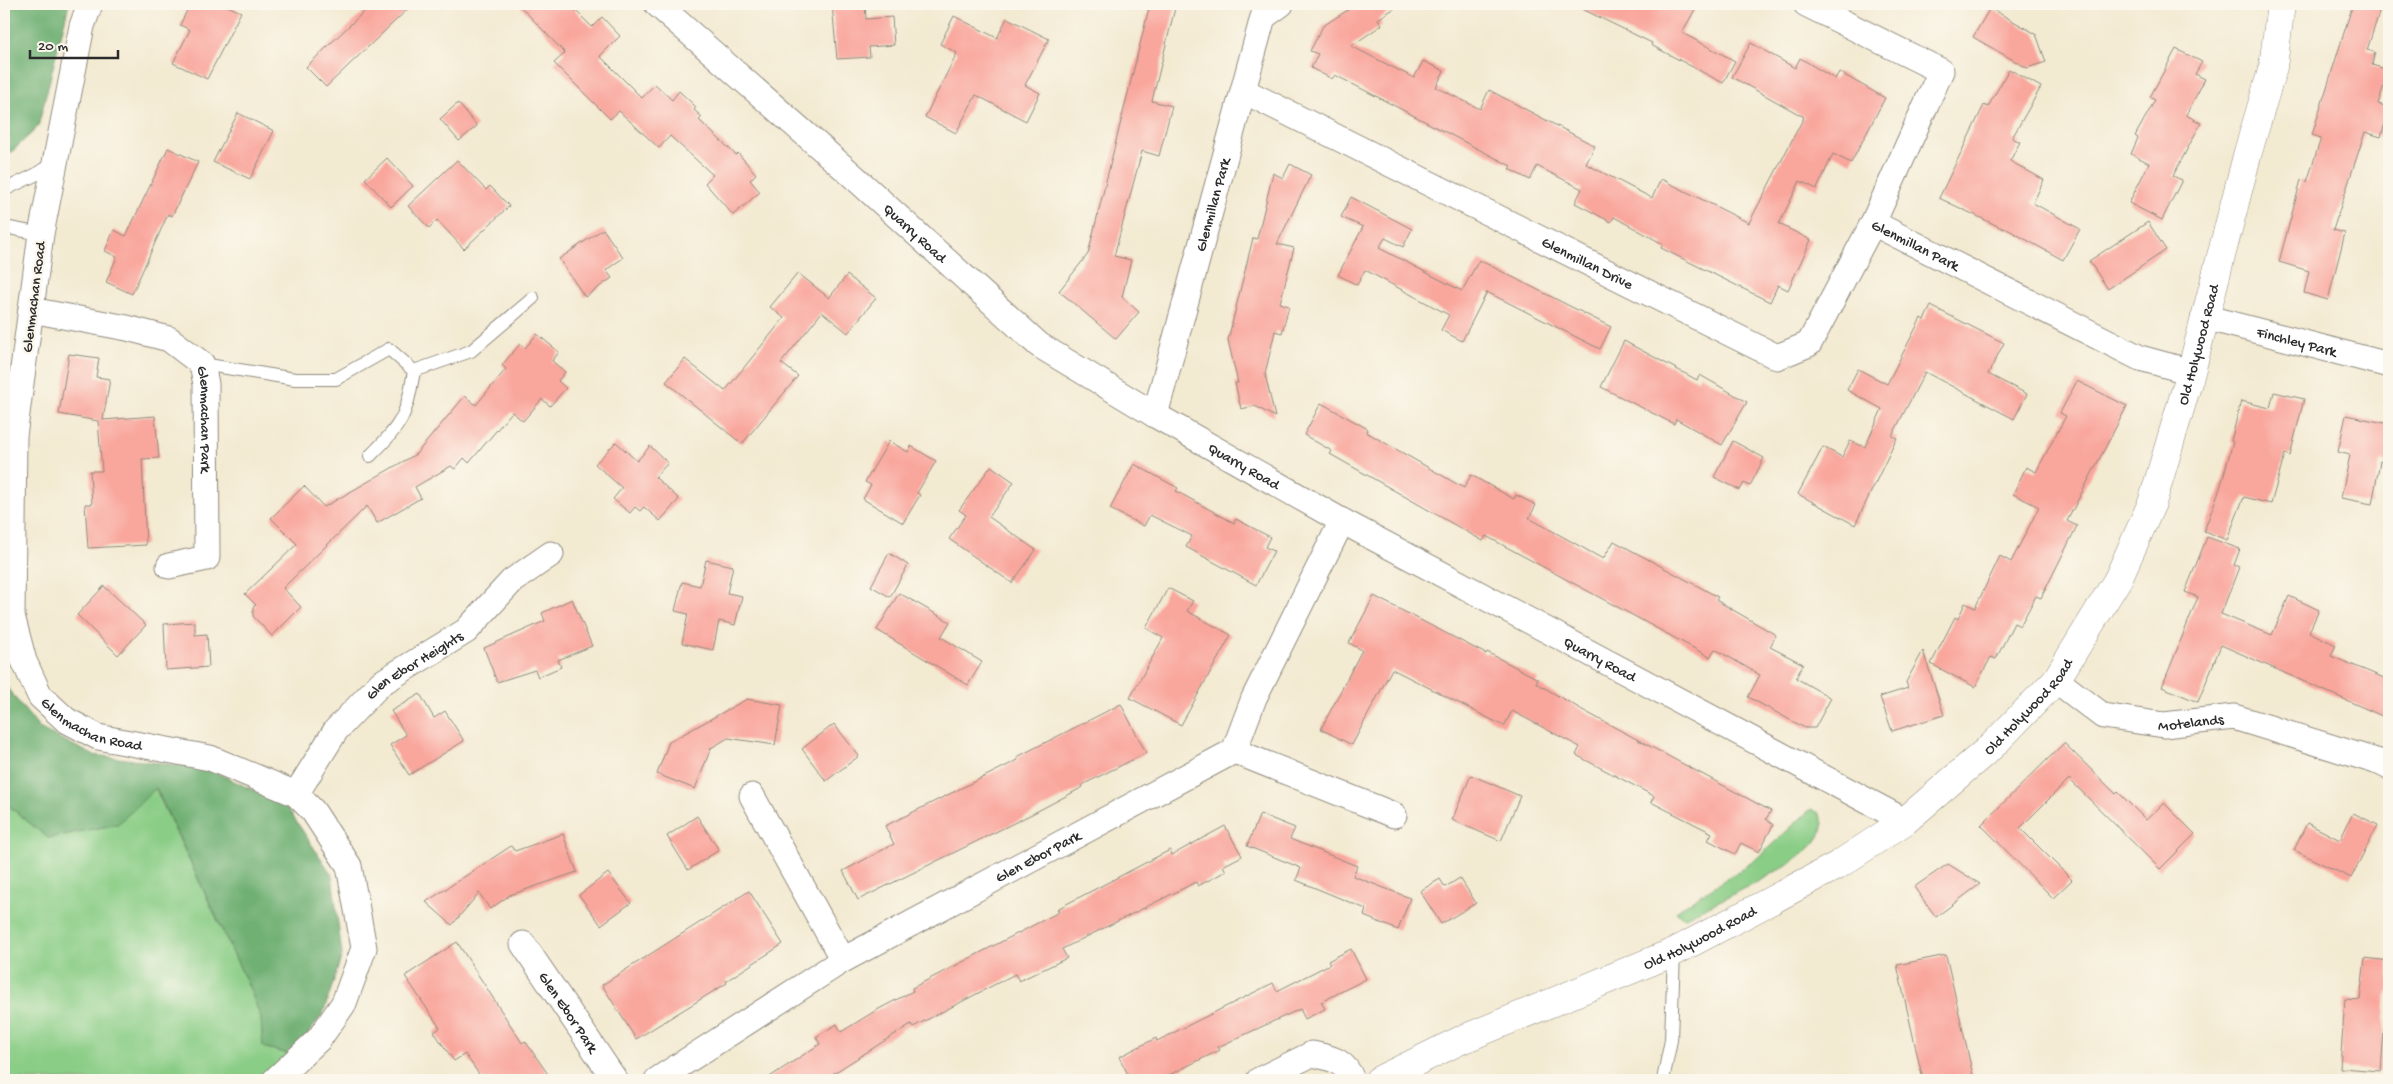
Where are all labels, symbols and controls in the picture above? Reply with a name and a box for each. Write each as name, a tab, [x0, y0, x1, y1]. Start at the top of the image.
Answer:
scale bar	[30, 28, 118, 60]
text: 20 m	[38, 38, 68, 56]
street label: Glenmillan Park	[1193, 155, 1236, 254]
street label: Quarry Road	[878, 201, 950, 268]
street label: Glenmillan Park	[1868, 217, 1963, 277]
street label: Glenmillan Drive	[1538, 234, 1636, 295]
street label: Glenmachan Road	[19, 240, 51, 354]
street label: Old Holywood Road	[2175, 282, 2225, 408]
street label: Finchley Park	[2254, 324, 2340, 362]
street label: Glenmachan Park	[192, 364, 214, 474]
street label: Quarry Road	[1204, 440, 1283, 495]
street label: Glen Ebor Heights	[363, 628, 467, 704]
street label: Quarry Road	[1560, 634, 1640, 688]
street label: Old Holywood Road	[1981, 655, 2078, 760]
street label: Glenmachan Road	[36, 694, 145, 756]
street label: Motelands	[2157, 711, 2225, 737]
street label: Glen Ebor Park	[993, 827, 1085, 888]
street label: Old Holywood Road	[1641, 902, 1761, 975]
street label: Glen Ebor Park	[534, 969, 602, 1058]

